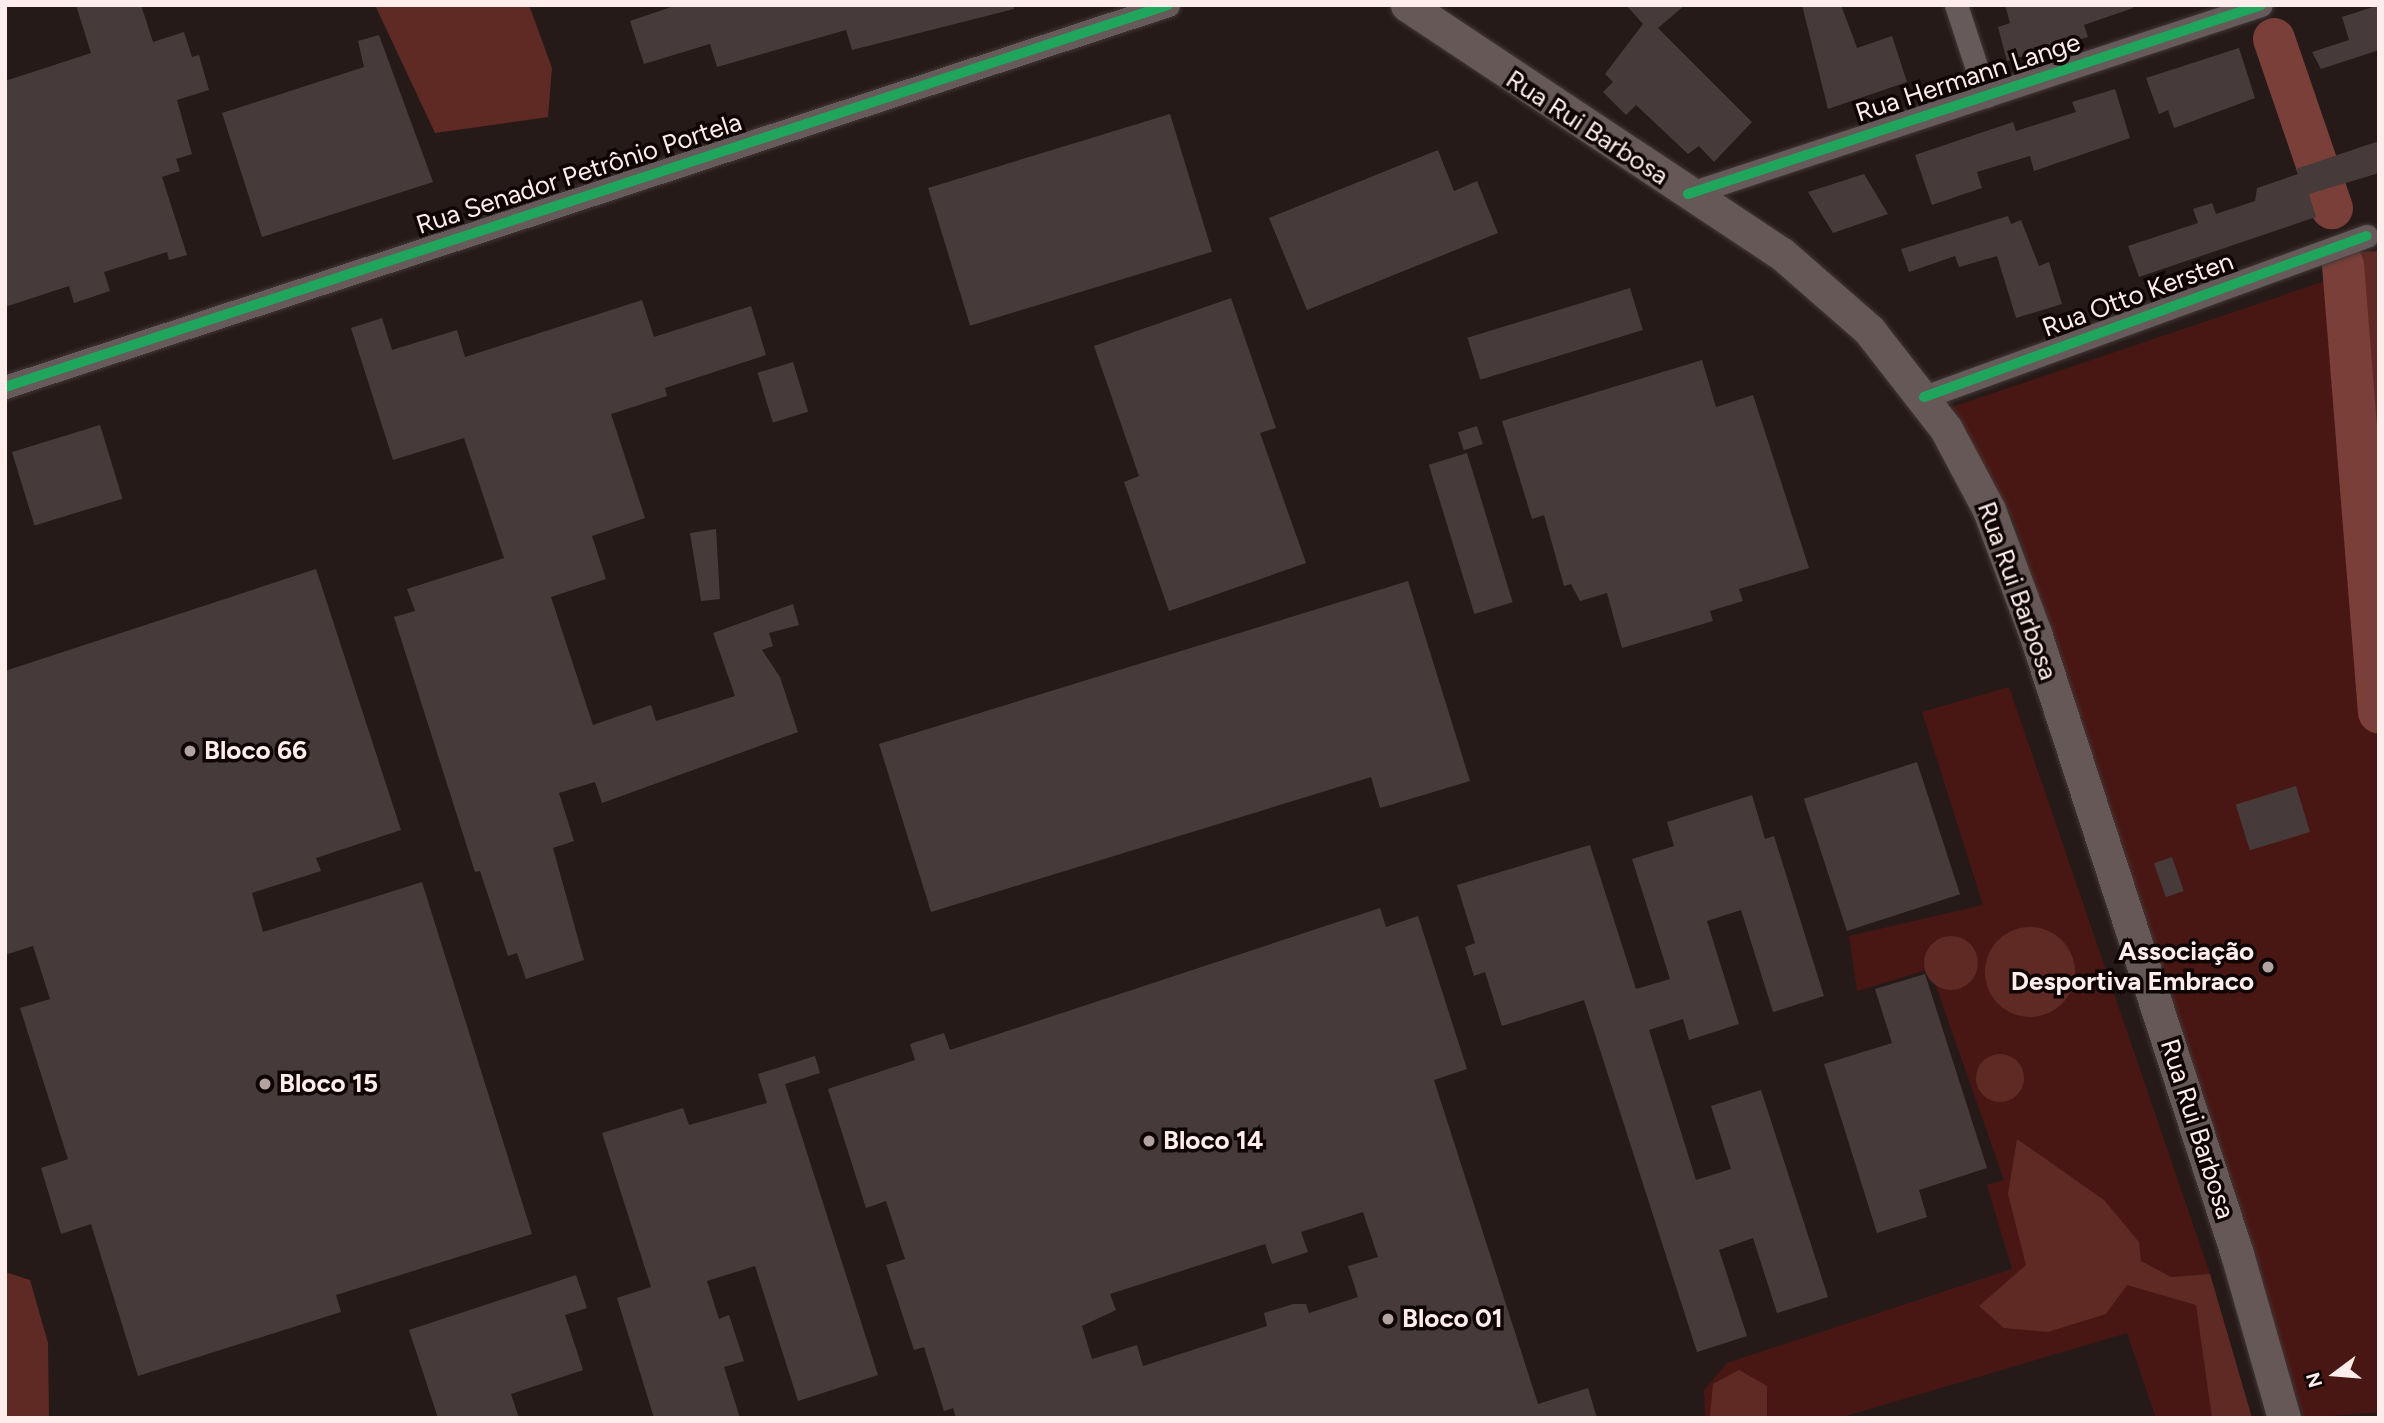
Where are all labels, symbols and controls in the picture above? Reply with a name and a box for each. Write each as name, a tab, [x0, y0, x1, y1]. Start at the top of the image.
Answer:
street label: Rua Hermann Lange	[1852, 27, 2084, 129]
street label: Rua Rui Barbosa	[1500, 64, 1674, 192]
street label: Rua Senador Petrônio Portela	[412, 107, 746, 241]
street label: Rua Otto Kersten	[2038, 246, 2238, 344]
street label: Rua Rui Barbosa	[1970, 498, 2064, 684]
place label: Bloco 66	[204, 735, 307, 767]
marker: Bloco 66	[182, 743, 198, 759]
place label: Associação Desportiva Embraco	[2011, 936, 2254, 998]
marker: Associação Desportiva Embraco	[2260, 959, 2276, 975]
street label: Rua Rui Barbosa	[2153, 1035, 2241, 1223]
place label: Bloco 15	[279, 1068, 378, 1100]
marker: Bloco 15	[257, 1076, 273, 1092]
place label: Bloco 14	[1163, 1125, 1263, 1157]
marker: Bloco 14	[1141, 1133, 1157, 1149]
place label: Bloco 01	[1402, 1303, 1503, 1335]
marker: Bloco 01	[1380, 1311, 1396, 1327]
north arrow	[2300, 1339, 2370, 1409]
text: N	[2301, 1370, 2327, 1390]

